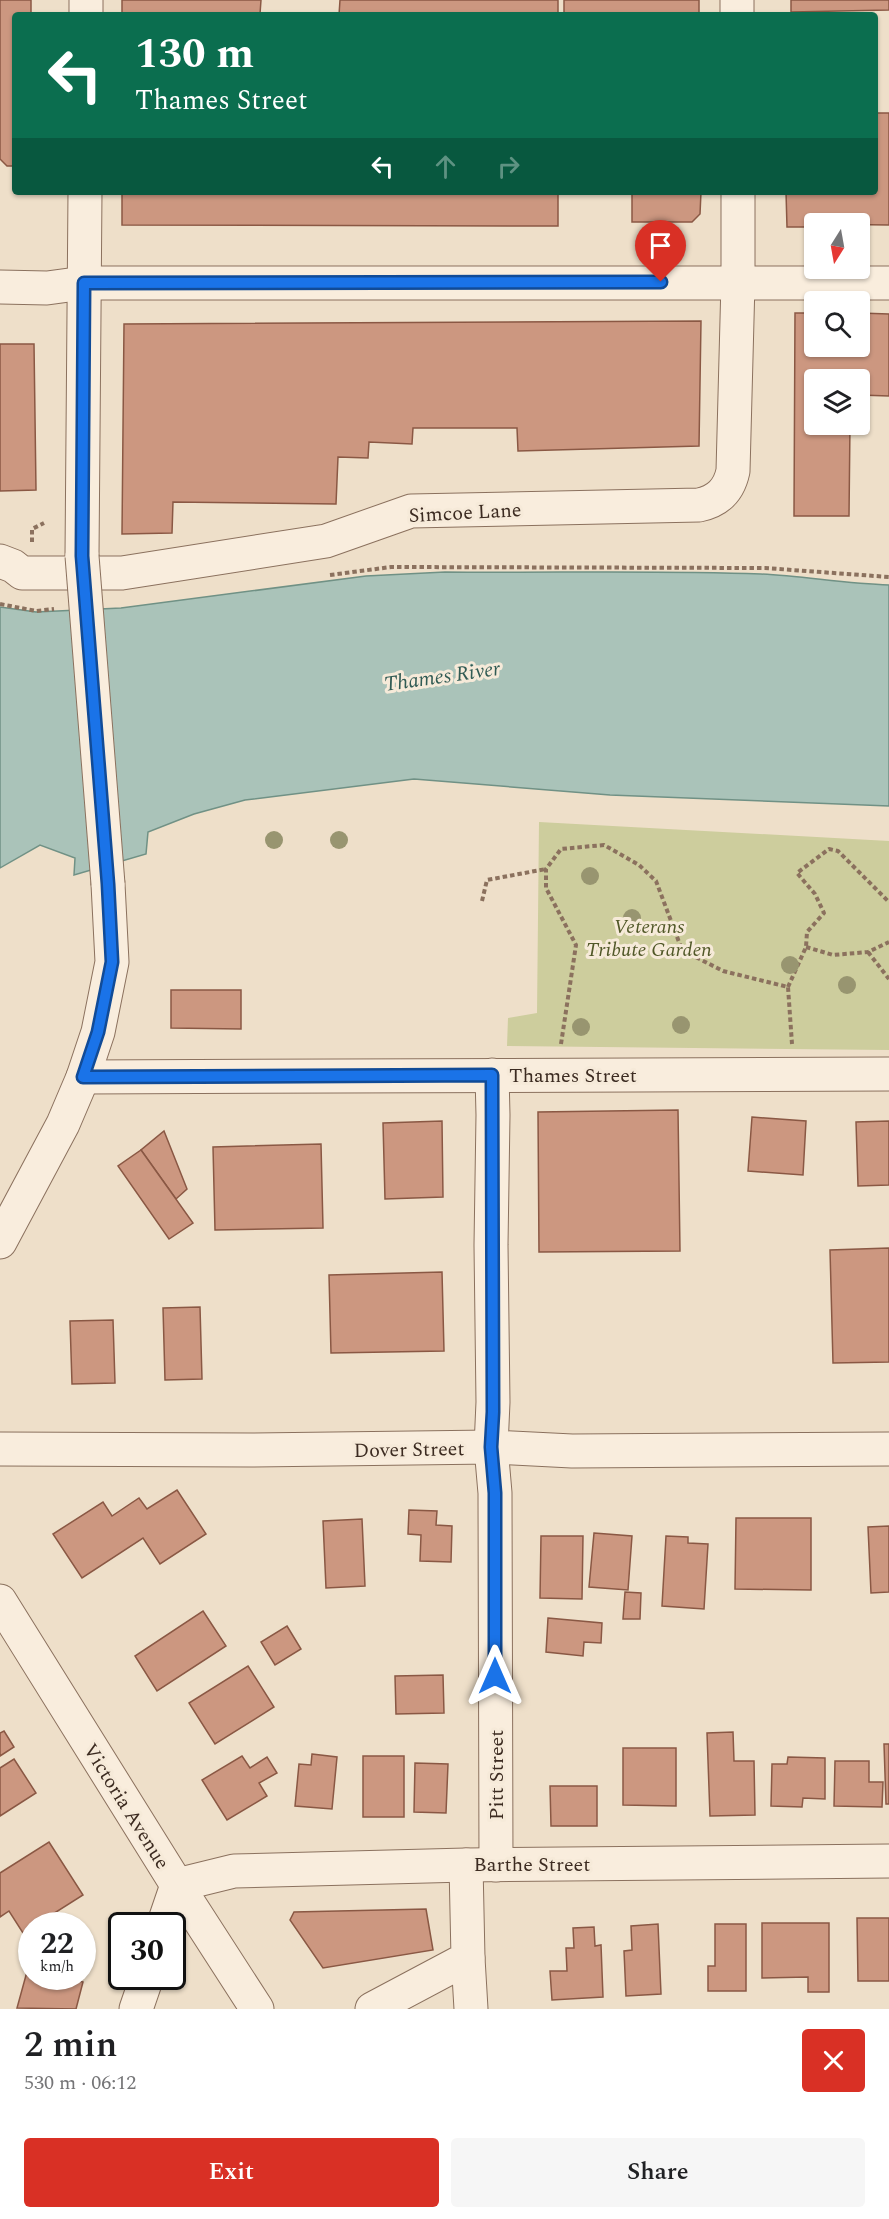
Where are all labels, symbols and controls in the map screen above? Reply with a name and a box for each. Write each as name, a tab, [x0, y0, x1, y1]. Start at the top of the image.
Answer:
text: 130 m	[135, 23, 254, 86]
icon: left	[36, 36, 114, 114]
text: Thames Street	[135, 80, 308, 122]
icon: left	[366, 150, 399, 183]
icon: ahead	[429, 150, 462, 183]
icon: right	[492, 150, 525, 183]
north arrow	[804, 213, 870, 279]
map controls	[804, 213, 870, 435]
pin	[635, 220, 686, 282]
icon: arrive	[644, 229, 677, 262]
button: search	[804, 291, 870, 357]
button: layers	[804, 369, 870, 435]
street label: Simcoe Lane	[408, 495, 522, 531]
water label: Thames River	[382, 653, 503, 701]
park label: Veterans Tribute Garden	[586, 912, 712, 965]
street label: Thames Street	[509, 1061, 637, 1091]
street label: Dover Street	[353, 1434, 465, 1466]
position arrow	[463, 1644, 527, 1708]
street label: Pitt Street	[482, 1730, 512, 1820]
street label: Victoria Avenue	[75, 1738, 177, 1875]
street label: Barthe Street	[474, 1850, 590, 1880]
speed limit sign: 30	[108, 1912, 186, 1990]
text: 22	[40, 1921, 74, 1967]
text: km/h	[40, 1955, 74, 1978]
text: 2 min	[24, 2018, 117, 2073]
button: close	[802, 2029, 865, 2092]
text: 530 m · 06:12	[24, 2068, 136, 2098]
button: Exit	[24, 2138, 439, 2207]
button: Share	[451, 2138, 865, 2207]

